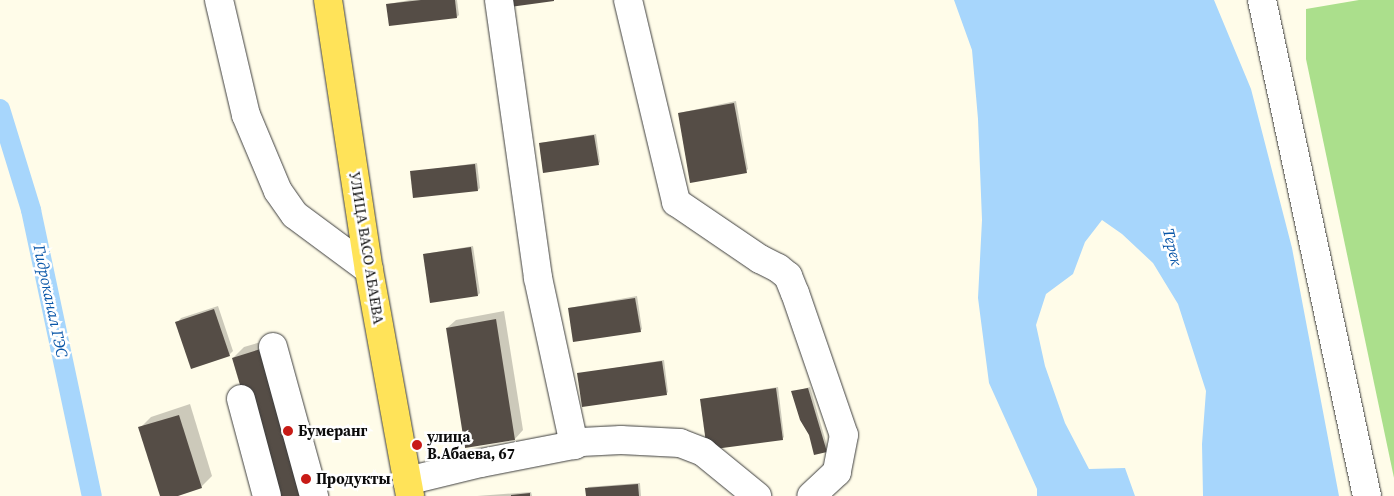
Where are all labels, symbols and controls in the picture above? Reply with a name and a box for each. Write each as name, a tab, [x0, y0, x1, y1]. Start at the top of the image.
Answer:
street label: УЛИЦА ВАСО АБАЕВА	[346, 170, 388, 326]
water label: Терек	[1159, 226, 1187, 268]
water label: Гидроканал ГЭС	[30, 243, 72, 359]
place label: Бумеранг	[298, 422, 368, 440]
marker: Бумеранг	[282, 425, 294, 437]
place label: улица В.Абаева, 67	[427, 427, 515, 462]
marker: улица В.Абаева, 67	[411, 439, 423, 451]
place label: Продукты	[316, 470, 391, 488]
marker: Продукты	[300, 473, 312, 485]

